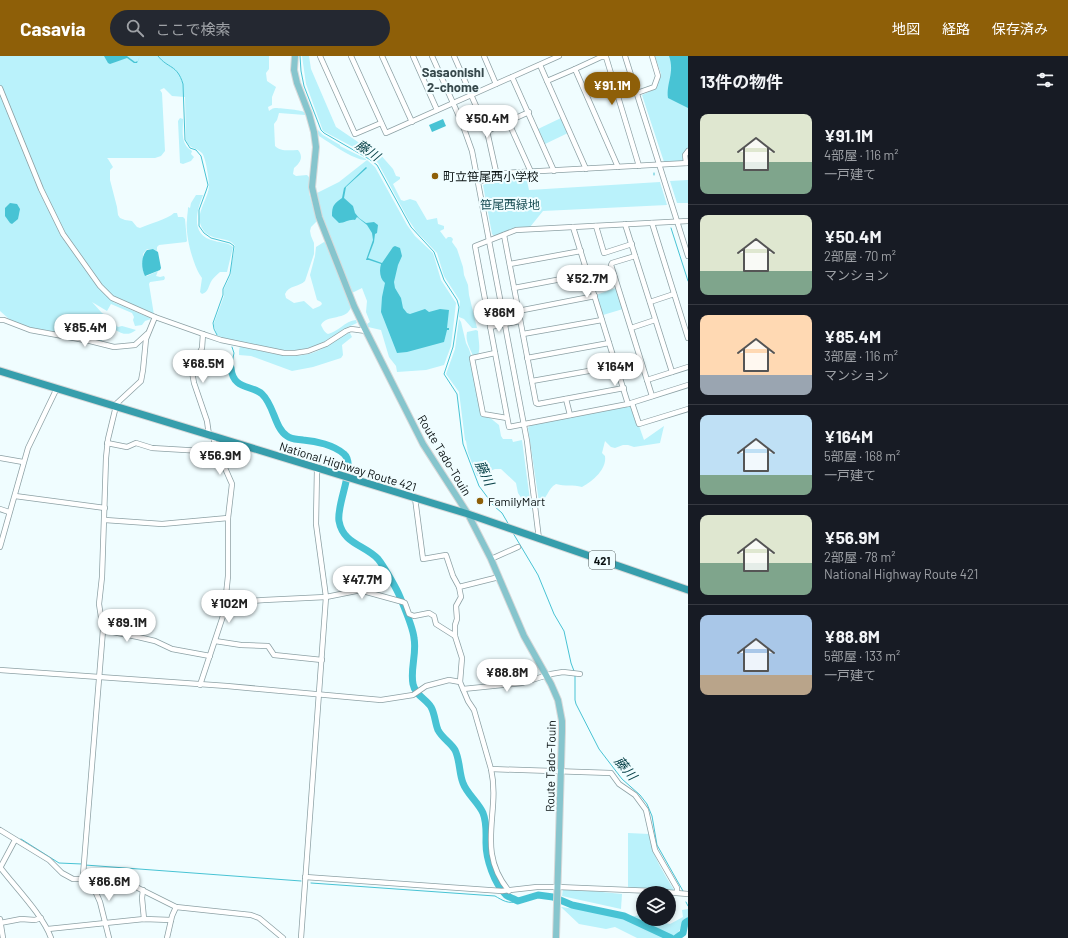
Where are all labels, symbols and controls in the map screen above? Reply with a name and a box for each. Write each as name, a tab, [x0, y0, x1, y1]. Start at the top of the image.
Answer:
search box	[110, 10, 390, 46]
text: Casavia	[20, 17, 86, 40]
icon: search	[124, 17, 146, 39]
text: ここで検索	[156, 20, 231, 38]
text: 地図	[892, 20, 920, 37]
text: 経路	[942, 20, 970, 37]
text: 保存済み	[992, 20, 1048, 37]
district label: Sasaonishi 2-chome	[422, 64, 484, 95]
icon: filters	[1034, 69, 1056, 91]
text: 13件の物件	[700, 71, 783, 91]
pin: ¥91.1M	[579, 72, 645, 106]
text: ¥91.1M	[593, 77, 631, 93]
pin: ¥50.4M	[454, 105, 520, 139]
text: ¥50.4M	[465, 110, 509, 126]
text: ¥91.1M	[824, 125, 873, 145]
icon: home	[732, 130, 780, 178]
water label: 藤川	[353, 136, 385, 165]
text: 4部屋 · 116 m²	[824, 147, 899, 163]
text: 一戸建て	[824, 166, 876, 182]
place label: 町立笹尾西小学校	[443, 169, 539, 183]
marker: 町立笹尾西小学校	[430, 171, 440, 181]
park label: 笹尾西緑地	[480, 197, 540, 211]
text: ¥50.4M	[824, 226, 882, 246]
icon: home	[732, 231, 780, 279]
text: 2部屋 · 70 m²	[824, 248, 896, 264]
pin: ¥52.7M	[554, 265, 620, 299]
text: マンション	[824, 267, 889, 283]
text: ¥52.7M	[566, 270, 608, 286]
pin: ¥86M	[475, 299, 523, 333]
text: ¥86M	[483, 304, 515, 320]
pin: ¥85.4M	[52, 314, 118, 348]
text: ¥85.4M	[63, 319, 107, 335]
text: ¥85.4M	[824, 326, 881, 346]
icon: home	[732, 331, 780, 379]
text: 3部屋 · 116 m²	[824, 348, 898, 364]
pin: ¥68.5M	[170, 350, 236, 384]
pin: ¥164M	[587, 353, 643, 387]
text: ¥68.5M	[182, 355, 224, 371]
text: ¥164M	[596, 358, 634, 374]
text: マンション	[824, 367, 889, 383]
street label: Route Tado-Touin	[415, 412, 475, 498]
text: ¥164M	[824, 426, 873, 446]
icon: home	[732, 431, 780, 479]
street label: National Highway Route 421	[278, 438, 418, 494]
pin: ¥56.9M	[187, 442, 253, 476]
text: ¥56.9M	[199, 447, 241, 463]
text: 5部屋 · 168 m²	[824, 448, 900, 464]
water label: 藤川	[472, 458, 499, 490]
text: 一戸建て	[824, 467, 876, 483]
place label: FamilyMart	[488, 494, 545, 508]
marker: FamilyMart	[475, 496, 485, 506]
text: ¥56.9M	[824, 527, 880, 547]
icon: home	[732, 531, 780, 579]
text: 2部屋 · 78 m²	[824, 549, 895, 565]
road number: 421	[589, 551, 615, 569]
pin: ¥47.7M	[329, 566, 395, 600]
text: National Highway Route 421	[824, 566, 978, 582]
text: ¥47.7M	[342, 571, 382, 587]
pin: ¥102M	[201, 590, 257, 624]
text: ¥102M	[210, 595, 248, 611]
pin: ¥89.1M	[94, 609, 160, 643]
text: ¥89.1M	[107, 614, 147, 630]
text: ¥88.8M	[824, 626, 880, 646]
icon: home	[732, 631, 780, 679]
text: 5部屋 · 133 m²	[824, 648, 900, 664]
pin: ¥88.8M	[474, 659, 540, 693]
text: ¥88.8M	[486, 664, 528, 680]
text: 一戸建て	[824, 667, 876, 683]
street label: Route Tado-Touin	[542, 720, 558, 812]
water label: 藤川	[612, 753, 642, 785]
pin: ¥86.6M	[76, 868, 142, 902]
text: ¥86.6M	[88, 873, 130, 889]
map controls	[636, 886, 676, 926]
button: layers	[636, 886, 676, 926]

